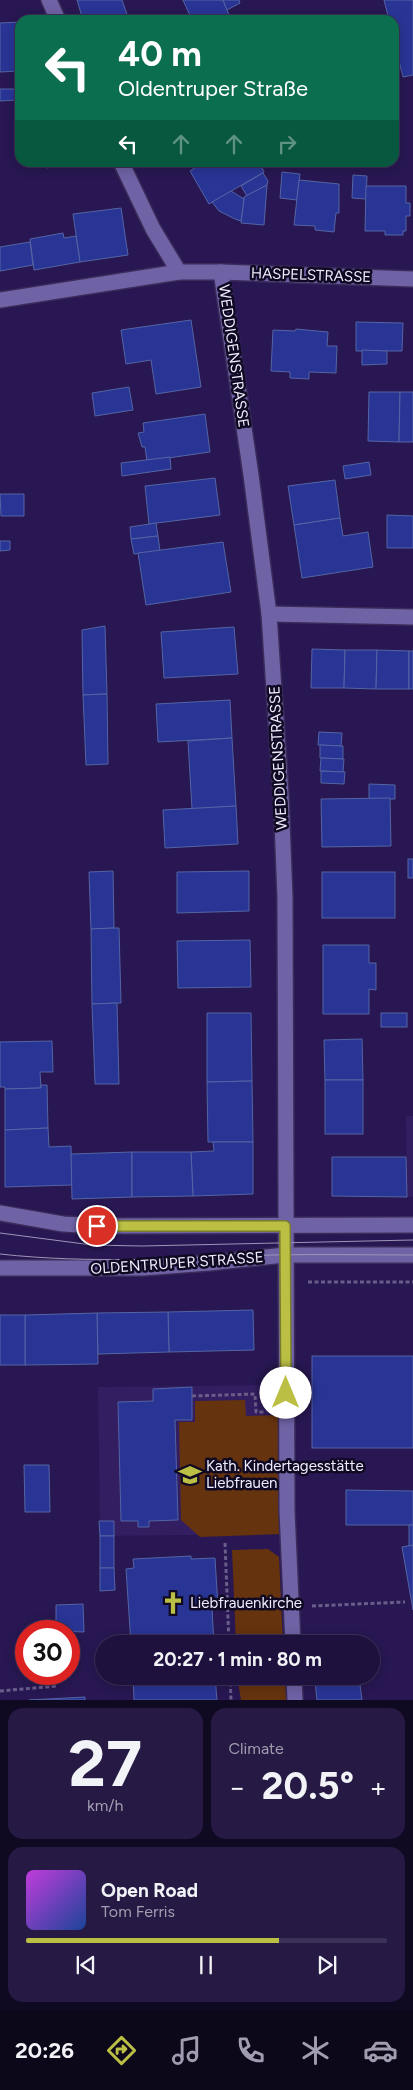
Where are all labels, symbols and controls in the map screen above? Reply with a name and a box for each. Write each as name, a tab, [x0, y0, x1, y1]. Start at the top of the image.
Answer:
text: 40 m	[118, 33, 202, 75]
icon: left	[35, 35, 100, 100]
text: Oldentruper Straße	[118, 75, 308, 102]
icon: left	[114, 130, 142, 158]
icon: ahead	[167, 130, 195, 158]
icon: ahead	[220, 130, 248, 158]
icon: right	[273, 130, 301, 158]
street label: HASPELSTRASSE	[251, 264, 371, 286]
street label: WEDDIGENSTRASSE	[215, 283, 253, 429]
street label: WEDDIGENSTRASSE	[265, 686, 291, 830]
pin	[76, 1205, 118, 1247]
icon: arrive	[83, 1212, 111, 1240]
street label: OLDENTRUPER STRASSE	[90, 1248, 264, 1278]
position arrow	[259, 1366, 311, 1418]
place label: Kath. Kindertagesstätte Liebfrauen	[206, 1457, 364, 1492]
school or university icon: Kath. Kindertagesstätte Liebfrauen	[177, 1462, 203, 1488]
church icon: Liebfrauenkirche	[160, 1590, 186, 1616]
place label: Liebfrauenkirche	[190, 1594, 302, 1612]
speed limit sign: 30	[15, 1620, 80, 1685]
text: 20:27 · 1 min · 80 m	[153, 1648, 322, 1671]
text: 27	[68, 1724, 142, 1802]
text: Climate	[229, 1739, 284, 1758]
text: 20.5°	[262, 1763, 354, 1809]
text: −	[229, 1770, 246, 1804]
text: +	[370, 1770, 387, 1804]
text: km/h	[87, 1796, 124, 1815]
text: Open Road	[101, 1879, 198, 1902]
text: Tom Ferris	[101, 1902, 175, 1921]
icon: previous	[72, 1951, 100, 1979]
icon: pause	[192, 1951, 220, 1979]
icon: next	[313, 1951, 341, 1979]
icon: directions	[104, 2033, 139, 2068]
icon: music	[169, 2033, 204, 2068]
icon: phone	[233, 2033, 268, 2068]
icon: climate	[298, 2033, 333, 2068]
icon: car	[363, 2033, 398, 2068]
text: 20:26	[15, 2037, 74, 2064]

